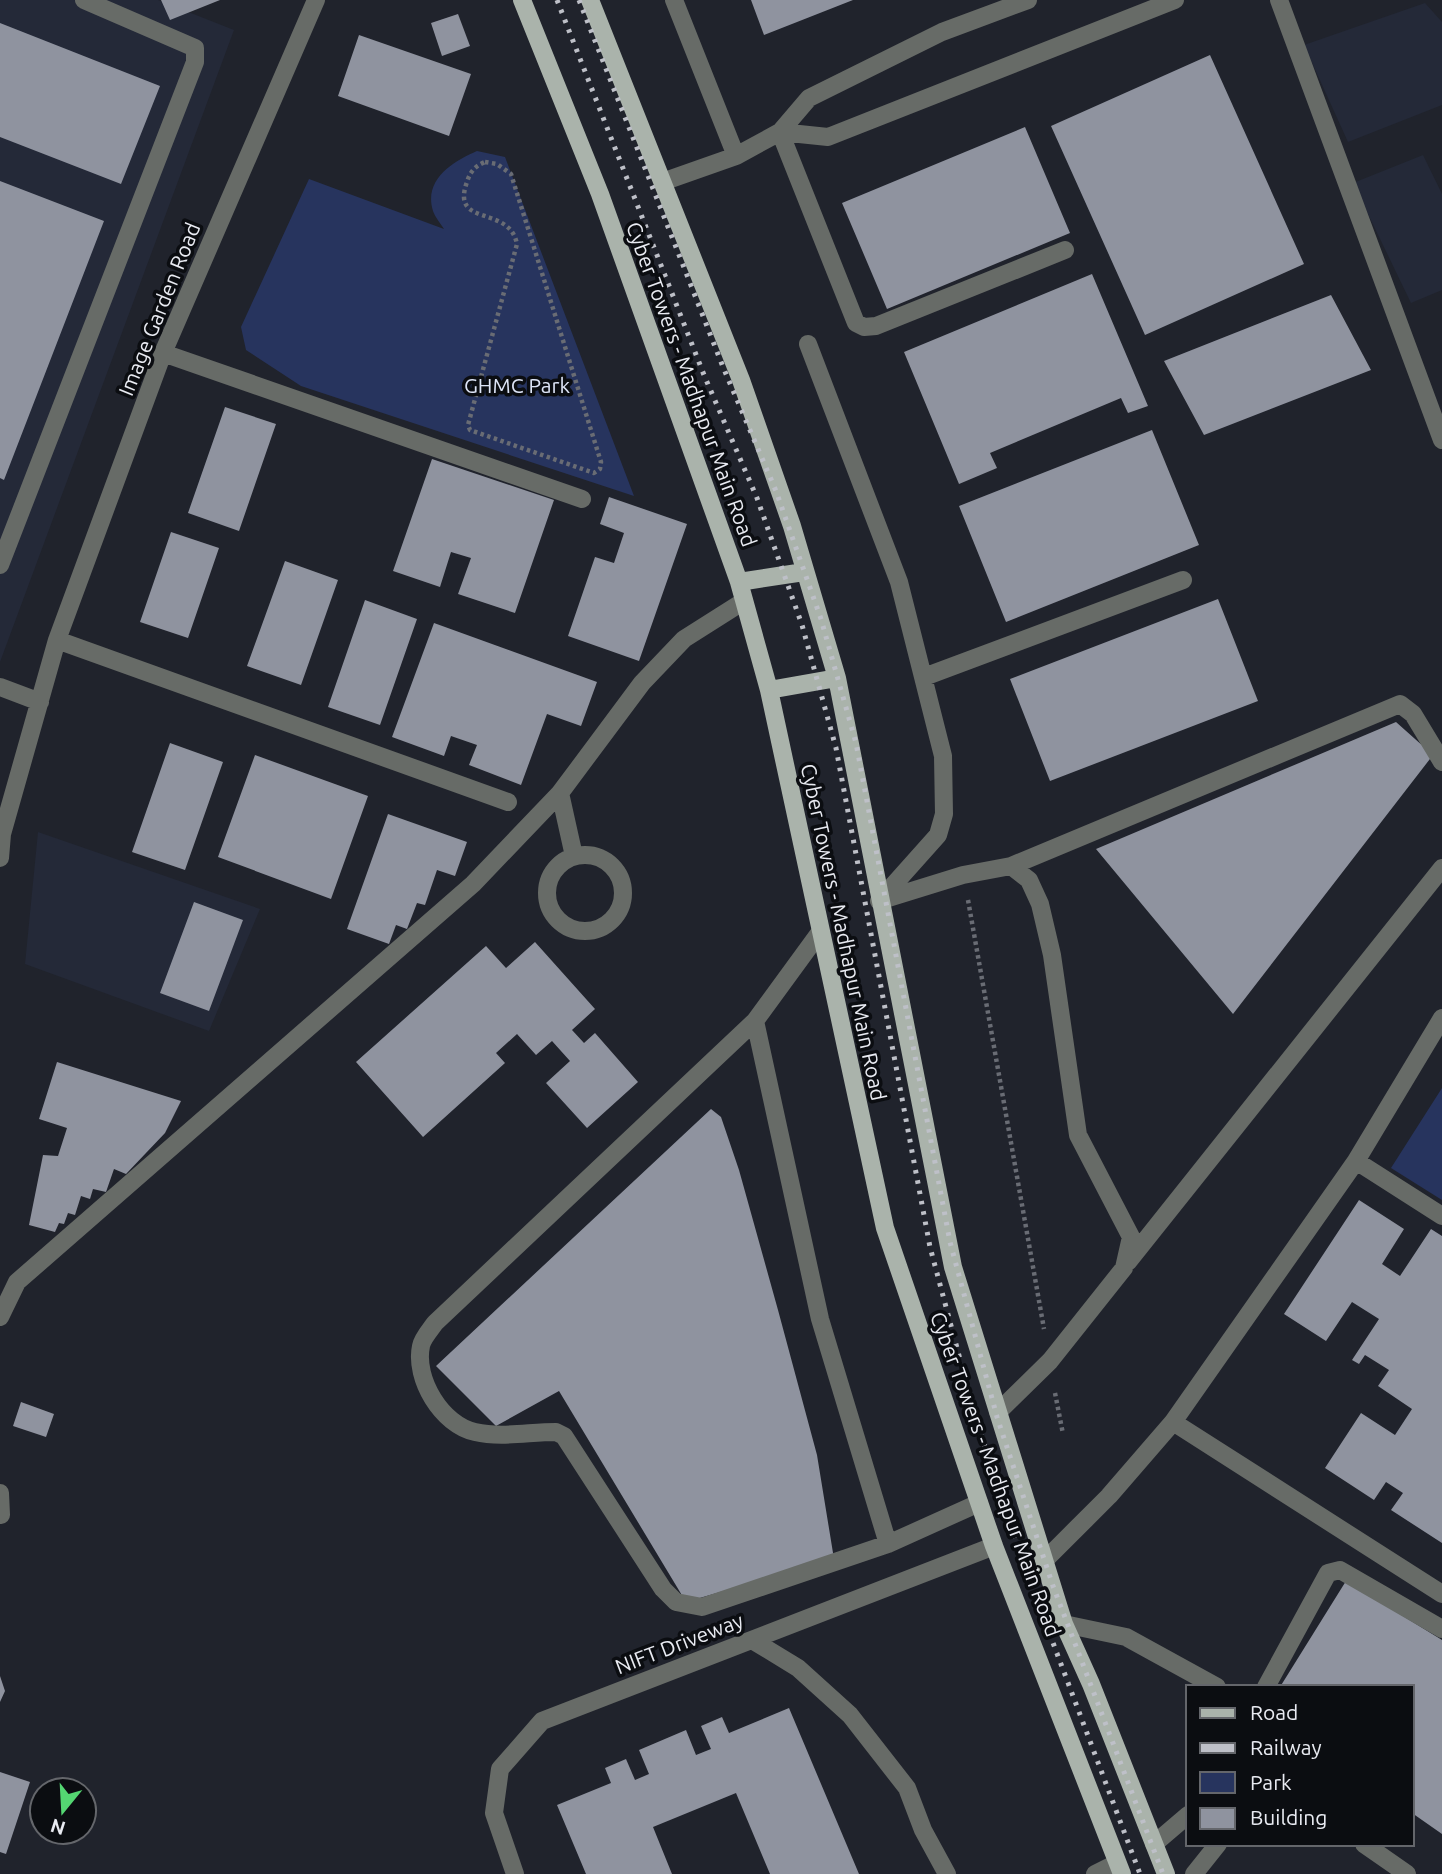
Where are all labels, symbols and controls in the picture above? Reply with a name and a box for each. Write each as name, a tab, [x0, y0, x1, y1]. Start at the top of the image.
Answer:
street label: Cyber Towers - Madhapur Main Road	[622, 218, 762, 550]
street label: Image Garden Road	[113, 219, 205, 399]
park label: GHMC Park	[464, 373, 571, 397]
street label: Cyber Towers - Madhapur Main Road	[797, 761, 891, 1103]
street label: Cyber Towers - Madhapur Main Road	[926, 1308, 1066, 1640]
street label: NIFT Driveway	[612, 1608, 746, 1678]
legend	[1186, 1685, 1414, 1846]
text: Road	[1250, 1700, 1298, 1724]
text: Railway	[1250, 1735, 1322, 1759]
text: Park	[1250, 1770, 1292, 1794]
north arrow	[28, 1776, 98, 1846]
text: Building	[1250, 1805, 1327, 1829]
text: N	[48, 1815, 68, 1840]

